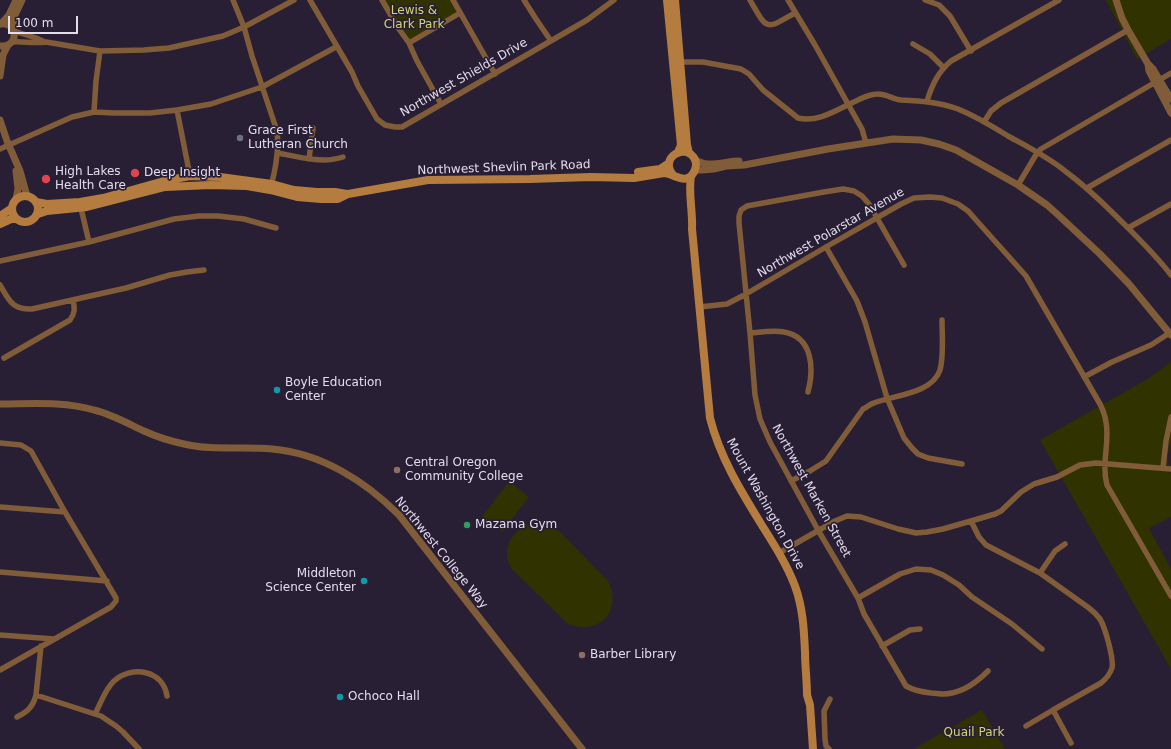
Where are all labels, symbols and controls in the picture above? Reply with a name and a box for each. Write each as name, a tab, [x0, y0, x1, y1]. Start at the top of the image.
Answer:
park label: Lewis & Clark Park	[384, 4, 444, 32]
scale bar	[10, 8, 80, 34]
text: 100 m	[15, 16, 53, 30]
street label: Northwest Shields Drive	[398, 36, 530, 120]
place label: Grace First Lutheran Church	[248, 124, 348, 152]
marker: Grace First Lutheran Church	[235, 133, 245, 143]
street label: Northwest Shevlin Park Road	[417, 158, 591, 178]
place label: High Lakes Health Care	[55, 165, 126, 193]
place label: Deep Insight	[144, 166, 220, 180]
marker: Deep Insight	[129, 167, 141, 179]
marker: High Lakes Health Care	[40, 173, 52, 185]
street label: Northwest Polarstar Avenue	[755, 185, 907, 281]
place label: Boyle Education Center	[285, 376, 382, 404]
marker: Boyle Education Center	[272, 385, 282, 395]
street label: Northwest Marken Street	[768, 422, 854, 560]
street label: Mount Washington Drive	[723, 436, 807, 572]
place label: Central Oregon Community College	[405, 456, 523, 484]
marker: Central Oregon Community College	[392, 465, 402, 475]
street label: Northwest College Way	[391, 494, 491, 612]
place label: Mazama Gym	[475, 518, 557, 532]
marker: Mazama Gym	[462, 520, 472, 530]
place label: Middleton Science Center	[265, 567, 356, 595]
marker: Middleton Science Center	[359, 576, 369, 586]
place label: Barber Library	[590, 648, 676, 662]
marker: Barber Library	[577, 650, 587, 660]
place label: Ochoco Hall	[348, 690, 420, 704]
marker: Ochoco Hall	[335, 692, 345, 702]
park label: Quail Park	[944, 726, 1004, 740]

